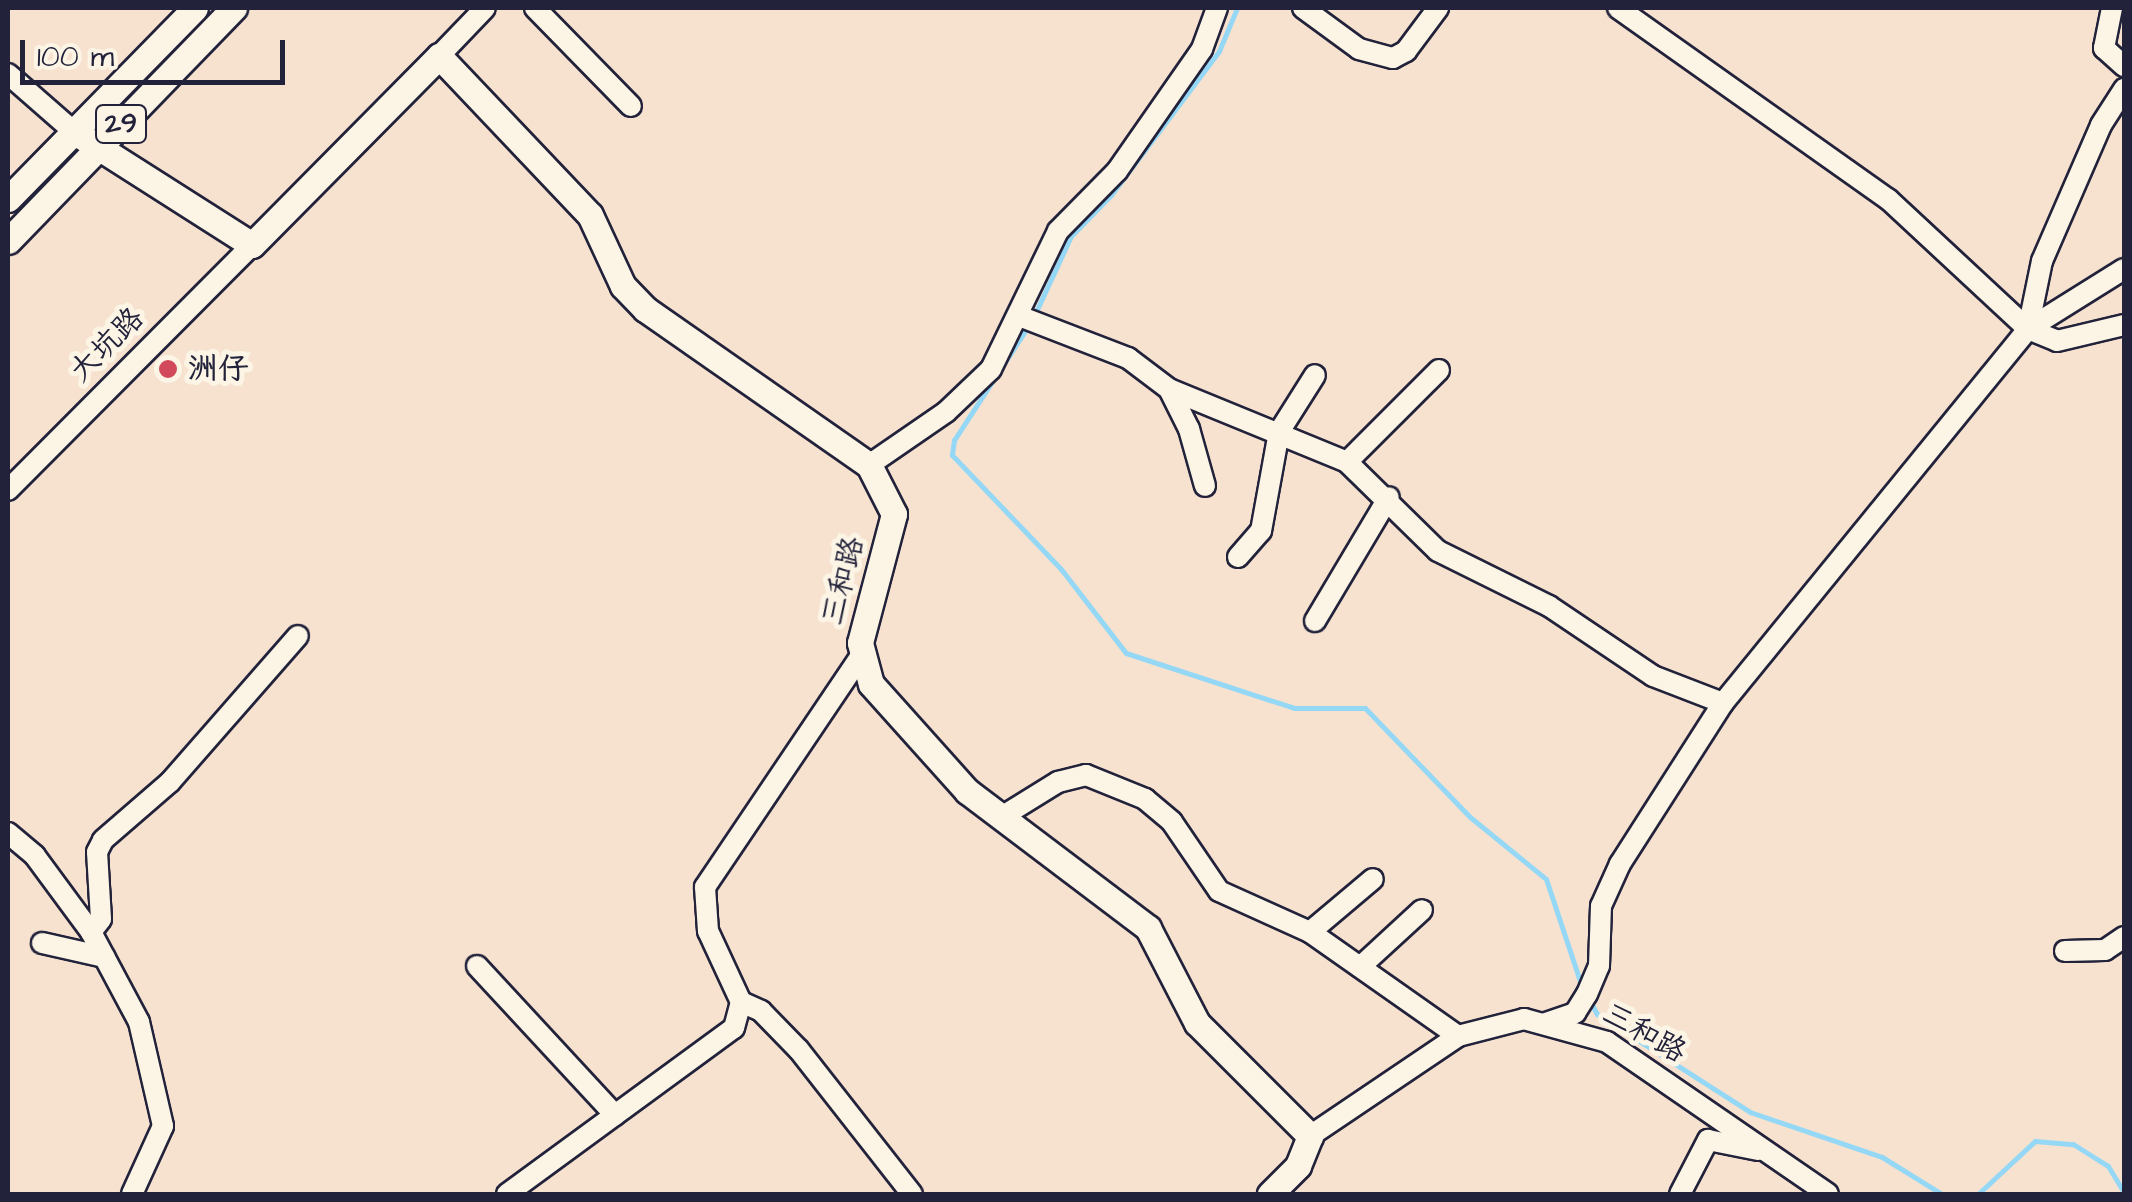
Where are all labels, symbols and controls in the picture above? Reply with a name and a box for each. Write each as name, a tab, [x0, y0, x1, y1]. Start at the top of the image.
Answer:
scale bar	[25, 20, 290, 82]
text: 100 m	[37, 36, 114, 78]
road number: 29	[94, 101, 148, 147]
street label: 大坑路	[62, 300, 152, 390]
place label: 洲仔	[188, 351, 248, 387]
marker: 洲仔	[157, 358, 179, 380]
street label: 三和路	[815, 533, 871, 629]
street label: 三和路	[1596, 995, 1692, 1071]

